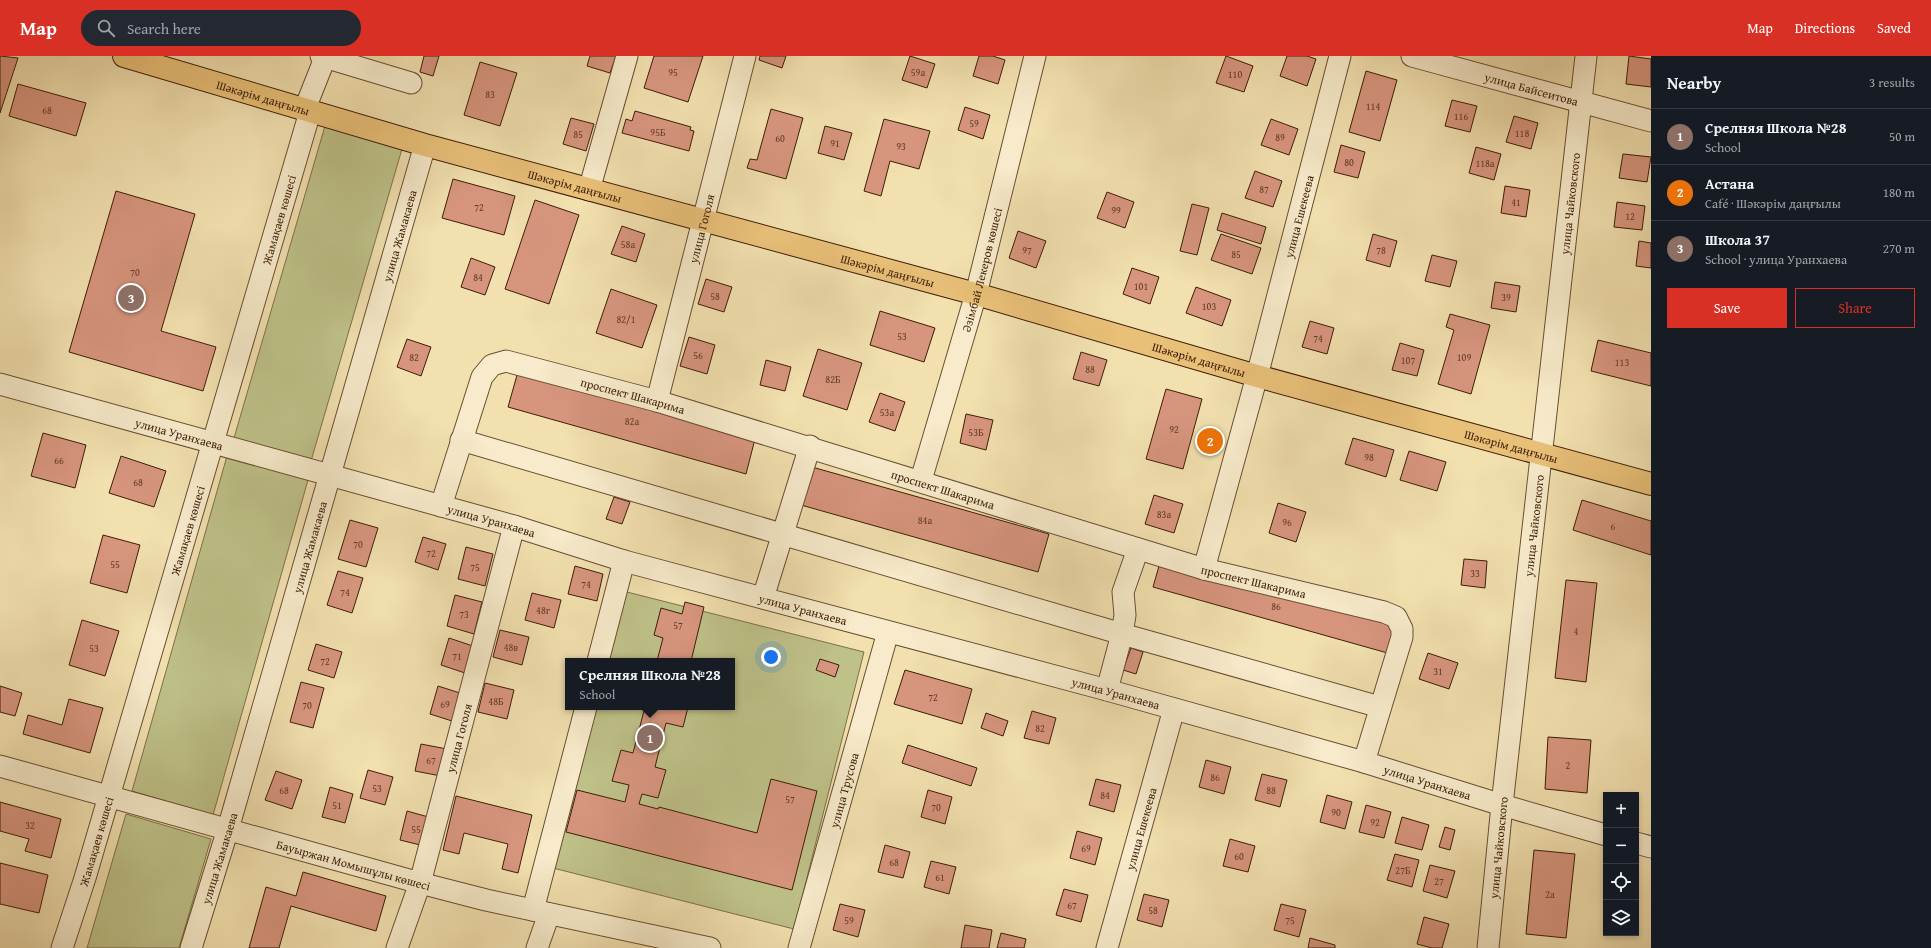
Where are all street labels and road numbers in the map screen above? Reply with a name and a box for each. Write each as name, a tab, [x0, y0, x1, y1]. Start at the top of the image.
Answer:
street label: улица Байсеитова	[1482, 67, 1581, 109]
street label: Шәкәрім даңғылы	[214, 75, 312, 119]
street label: улица Чайковского	[1555, 152, 1584, 256]
street label: Шәкәрім даңғылы	[526, 165, 624, 206]
street label: Жамақаев көшесі	[257, 172, 300, 267]
street label: улица Ешекеева	[1279, 173, 1317, 261]
street label: улица Жамакаева	[377, 187, 420, 285]
street label: улица Гоголя	[684, 192, 718, 266]
street label: Әзімбай Лекеров көшесі	[957, 205, 1006, 334]
street label: Шәкәрім даңғылы	[839, 249, 937, 291]
street label: Шәкәрім даңғылы	[1150, 337, 1248, 381]
street label: проспект Шакарима	[579, 373, 688, 418]
street label: улица Уранхаева	[132, 413, 225, 454]
street label: Шәкәрім даңғылы	[1462, 425, 1561, 467]
street label: проспект Шакарима	[889, 465, 997, 513]
street label: улица Чайковского	[1519, 474, 1548, 578]
street label: Жамақаев көшесі	[166, 483, 209, 578]
street label: улица Жамакаева	[288, 499, 331, 596]
street label: улица Уранхаева	[445, 499, 538, 541]
street label: проспект Шакарима	[1199, 560, 1308, 602]
street label: улица Уранхаева	[756, 589, 849, 629]
street label: улица Уранхаева	[1069, 672, 1162, 713]
street label: улица Гоголя	[441, 701, 475, 775]
street label: улица Трусова	[825, 750, 862, 831]
street label: улица Уранхаева	[1381, 760, 1474, 803]
street label: улица Ешекеева	[1121, 785, 1160, 873]
street label: Жамақаев көшесі	[74, 794, 117, 889]
street label: улица Чайковского	[1484, 796, 1511, 900]
street label: улица Жамакаева	[196, 810, 241, 907]
street label: Бауыржан Момышұлы көшесі	[275, 835, 433, 894]

